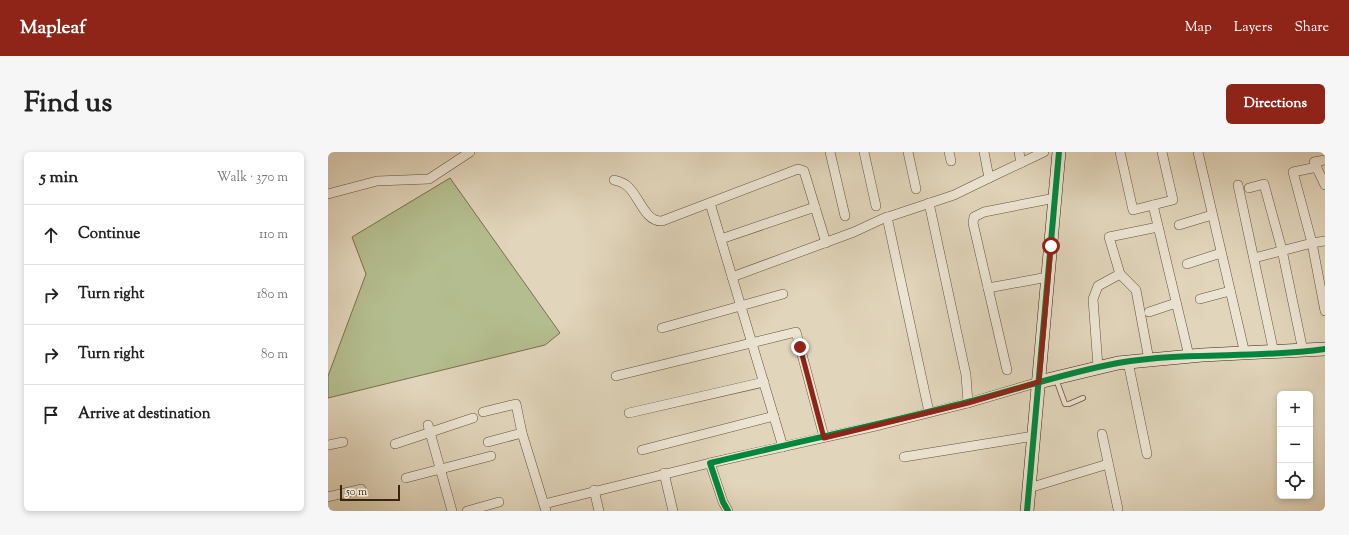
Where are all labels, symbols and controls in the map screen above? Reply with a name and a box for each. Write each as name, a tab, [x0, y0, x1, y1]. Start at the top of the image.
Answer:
text: Mapleaf	[20, 15, 86, 42]
text: Map	[1185, 18, 1212, 38]
text: Layers	[1234, 18, 1272, 38]
text: Share	[1294, 18, 1329, 38]
text: Find us	[24, 84, 112, 124]
button: Directions	[1226, 84, 1325, 124]
text: 5 min	[40, 166, 78, 190]
text: Walk · 370 m	[217, 169, 288, 187]
icon: ahead	[40, 224, 62, 246]
text: Continue	[78, 224, 140, 245]
text: 110 m	[259, 226, 288, 244]
route start	[1042, 237, 1060, 255]
icon: right	[40, 284, 62, 306]
text: Turn right	[78, 284, 144, 305]
text: 180 m	[257, 286, 288, 304]
route end	[791, 338, 809, 356]
icon: right	[40, 344, 62, 366]
text: Turn right	[78, 344, 144, 365]
text: 80 m	[261, 346, 288, 364]
map controls	[1277, 391, 1313, 499]
button: +	[1277, 391, 1313, 427]
icon: arrive	[40, 404, 62, 426]
text: Arrive at destination	[78, 404, 211, 425]
button: −	[1277, 427, 1313, 463]
button: locate	[1277, 463, 1313, 499]
scale bar	[340, 483, 400, 502]
text: 50 m	[346, 484, 367, 500]

